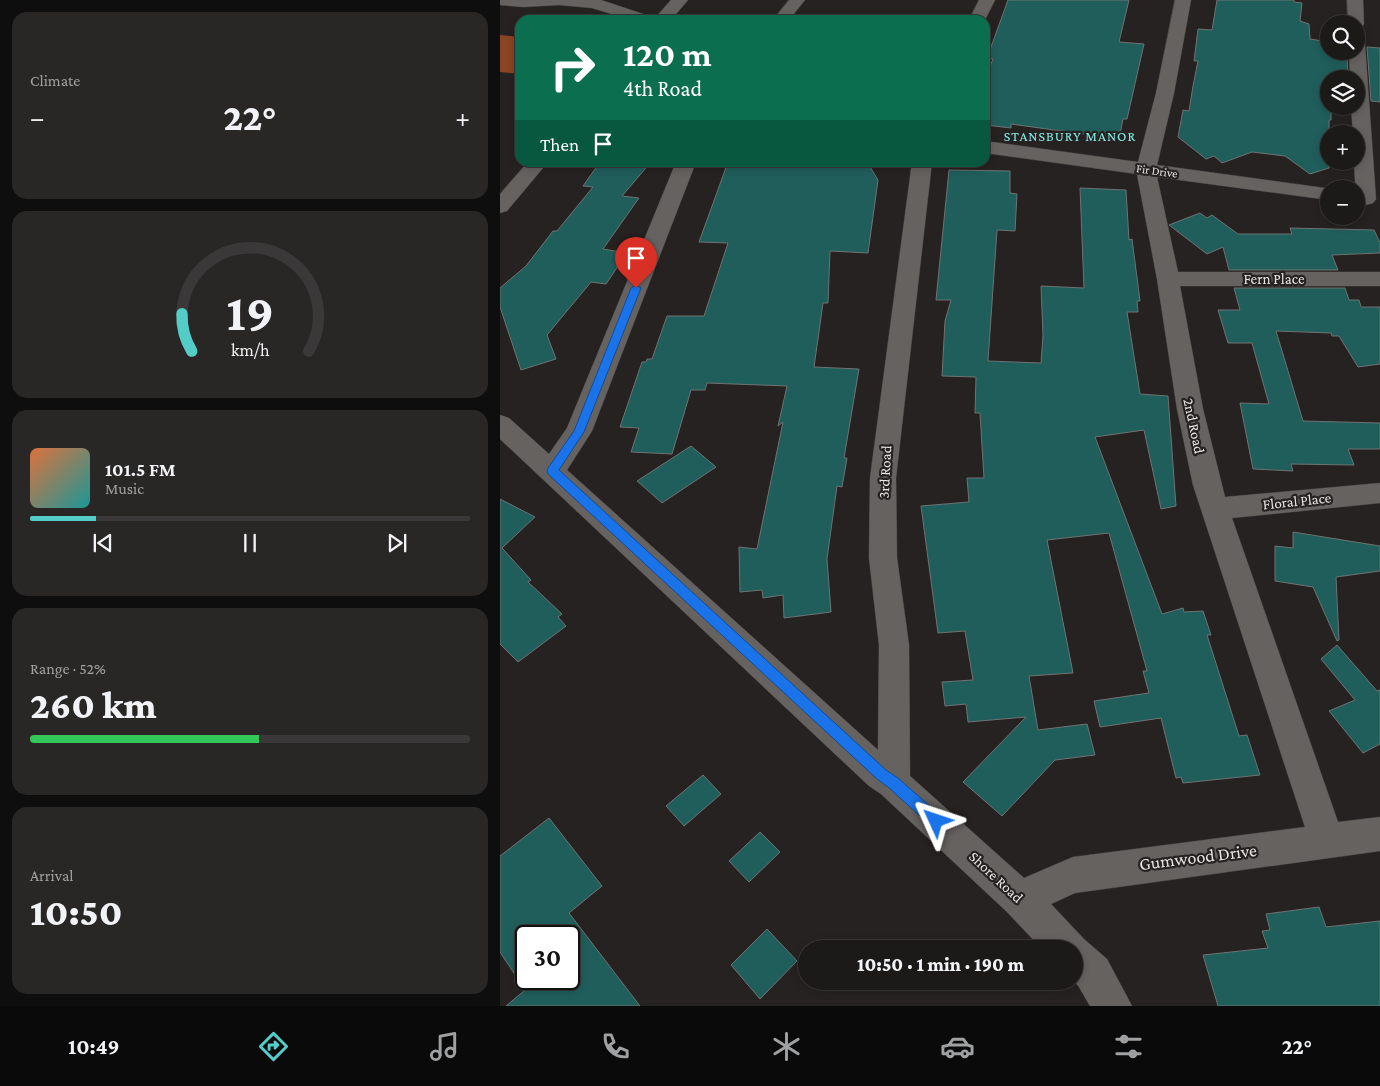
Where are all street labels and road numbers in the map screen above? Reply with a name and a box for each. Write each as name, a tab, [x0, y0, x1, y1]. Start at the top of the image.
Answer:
street label: Fir Drive	[1135, 161, 1179, 181]
street label: Fern Place	[1243, 271, 1305, 287]
street label: 2nd Road	[1180, 397, 1208, 455]
street label: 3rd Road	[876, 445, 894, 499]
street label: Floral Place	[1262, 489, 1332, 513]
street label: Gumwood Drive	[1138, 840, 1258, 874]
street label: Shore Road	[966, 848, 1026, 906]

